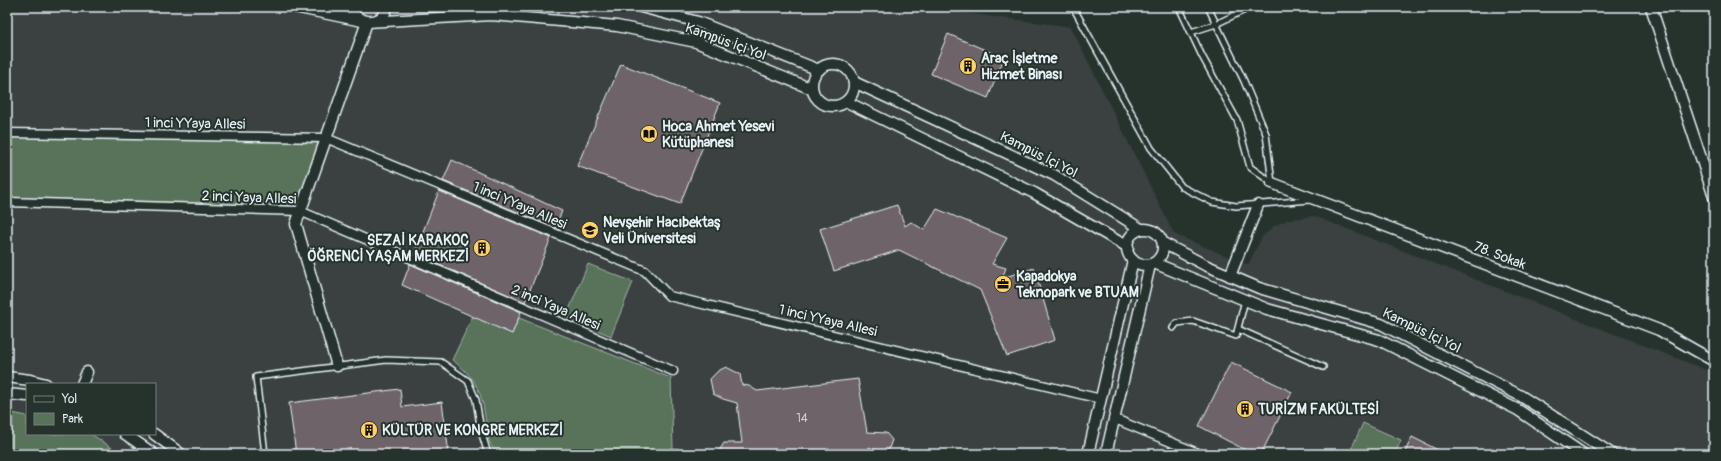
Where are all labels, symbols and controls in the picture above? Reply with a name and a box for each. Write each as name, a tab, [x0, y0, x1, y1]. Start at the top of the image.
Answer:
street label: Kampüs İçi Yol	[683, 19, 769, 64]
place label: Araç İşletme Hizmet Binası	[981, 49, 1062, 83]
building icon: Araç İşletme Hizmet Binası	[958, 56, 978, 76]
street label: 1 inci YYaya Allesi	[145, 114, 246, 133]
place label: Hoca Ahmet Yesevi Kütüphanesi	[662, 118, 775, 151]
library icon: Hoca Ahmet Yesevi Kütüphanesi	[639, 124, 659, 144]
street label: Kampüs İçi Yol	[997, 128, 1080, 181]
street label: 1 inci YYaya Allesi	[470, 178, 570, 233]
street label: 2 inci Yaya Allesi	[201, 187, 297, 208]
place label: Nevşehir Hacıbektaş Veli Üniversitesi	[603, 214, 721, 247]
school or university icon: Nevşehir Hacıbektaş Veli Üniversitesi	[580, 220, 600, 240]
place label: SEZAİ KARAKOÇ ÖĞRENCİ YAŞAM MERKEZİ	[307, 231, 469, 265]
building icon: SEZAİ KARAKOÇ ÖĞRENCİ YAŞAM MERKEZİ	[472, 238, 492, 258]
street label: 78. Sokak	[1471, 238, 1528, 273]
place label: Kapadokya Teknopark ve BTUAM	[1015, 268, 1139, 301]
office icon: Kapadokya Teknopark ve BTUAM	[993, 274, 1013, 294]
street label: 2 inci Yaya Allesi	[509, 281, 603, 334]
street label: 1 inci YYaya Allesi	[777, 301, 879, 340]
street label: Kampüs İçi Yol	[1380, 304, 1464, 357]
legend	[26, 383, 156, 435]
text: Yol	[61, 392, 77, 407]
building icon: TURİZM FAKÜLTESİ	[1235, 399, 1255, 419]
place label: TURİZM FAKÜLTESİ	[1257, 400, 1379, 418]
house number: 14	[796, 411, 808, 426]
text: Park	[62, 412, 83, 427]
building icon: KÜLTÜR VE KONGRE MERKEZİ	[359, 420, 379, 440]
place label: KÜLTÜR VE KONGRE MERKEZİ	[382, 421, 563, 439]

